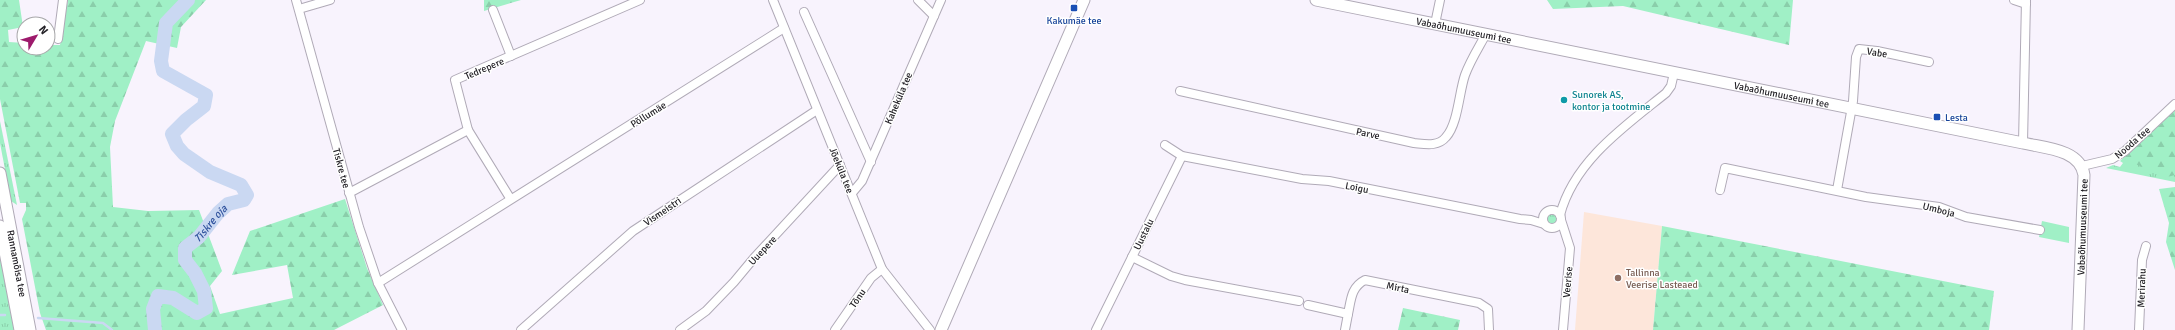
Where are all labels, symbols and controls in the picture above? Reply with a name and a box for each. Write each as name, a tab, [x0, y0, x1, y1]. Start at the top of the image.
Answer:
marker: Kakumäe tee	[1069, 3, 1079, 13]
place label: Kakumäe tee	[1047, 15, 1101, 27]
street label: Vabaõhumuuseumi tee	[1415, 15, 1513, 46]
north arrow	[16, 16, 56, 56]
text: N	[36, 23, 51, 37]
street label: Vabe	[1866, 45, 1888, 61]
street label: Tedrepere	[463, 55, 506, 83]
street label: Kaheküla tee	[883, 71, 915, 126]
street label: Vabaõhumuuseumi tee	[1733, 80, 1830, 111]
place label: Sunorek AS, kontor ja tootmine	[1572, 89, 1650, 113]
marker: Sunorek AS, kontor ja tootmine	[1559, 95, 1569, 105]
street label: Põllumäe	[629, 99, 669, 130]
marker: Lesta	[1932, 112, 1942, 122]
place label: Lesta	[1945, 112, 1968, 124]
street label: Nooda tee	[2112, 124, 2153, 161]
street label: Parve	[1355, 126, 1381, 142]
street label: Jõeküla tee	[826, 146, 856, 195]
street label: Tiskre tee	[330, 147, 352, 190]
street label: Vabaõhumuuseumi tee	[2075, 178, 2091, 276]
street label: Loigu	[1344, 180, 1370, 196]
street label: Vismeistri	[641, 195, 684, 229]
street label: Umboja	[1921, 200, 1956, 220]
water label: Tiskre oja	[192, 202, 230, 245]
street label: Uustalu	[1131, 217, 1157, 252]
street label: Rannamõisa tee	[4, 229, 29, 298]
street label: Uuepere	[746, 233, 779, 268]
street label: Veerise	[1561, 266, 1575, 298]
place label: Tallinna Veerise Lasteaed	[1626, 267, 1698, 291]
street label: Merirahu	[2135, 268, 2149, 308]
marker: Tallinna Veerise Lasteaed	[1613, 273, 1623, 283]
street label: Mirta	[1385, 280, 1410, 296]
street label: Tõnu	[847, 287, 869, 310]

